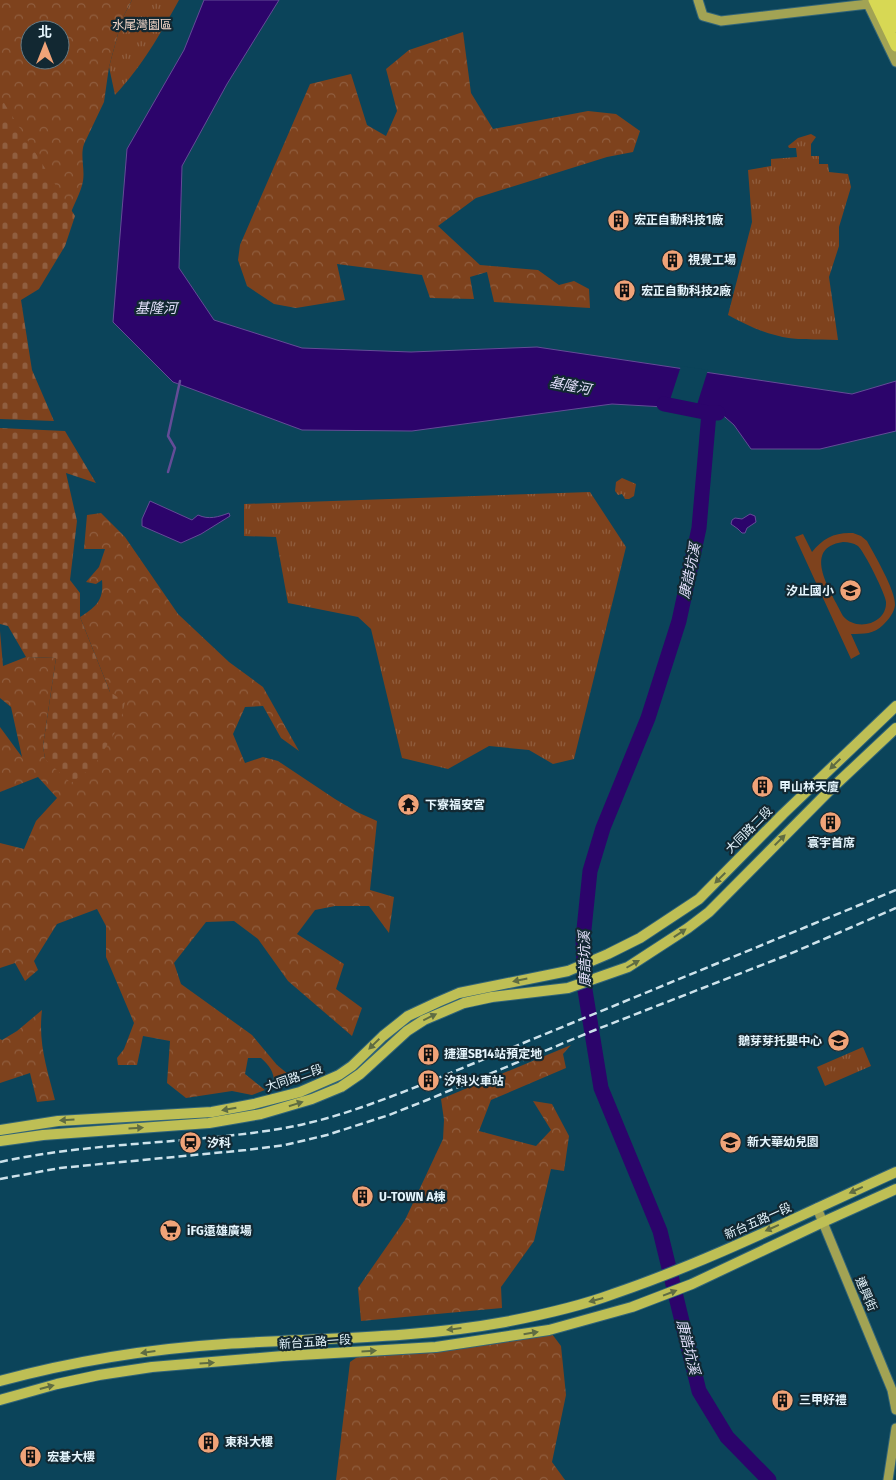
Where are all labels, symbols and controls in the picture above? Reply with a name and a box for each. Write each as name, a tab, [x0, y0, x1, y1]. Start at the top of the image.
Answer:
park label: 水尾灣園區	[112, 18, 172, 32]
north arrow	[20, 20, 70, 70]
text: 北	[38, 24, 52, 41]
building icon: 宏正自動科技1廠	[606, 208, 630, 232]
place label: 宏正自動科技1廠	[634, 213, 724, 227]
building icon: 視覺工場	[660, 248, 684, 272]
place label: 視覺工場	[688, 253, 736, 267]
building icon: 宏正自動科技2廠	[613, 279, 637, 303]
place label: 宏正自動科技2廠	[641, 284, 731, 298]
water label: 基隆河	[135, 300, 180, 317]
water label: 基隆河	[548, 374, 595, 399]
water label: 康誥坑溪	[676, 540, 705, 600]
school or university icon: 汐止國小	[838, 579, 862, 603]
place label: 汐止國小	[786, 584, 834, 598]
one-way arrow	[829, 758, 841, 770]
building icon: 甲山林天廈	[751, 775, 775, 799]
place label: 甲山林天廈	[779, 780, 839, 794]
temple icon: 下寮福安宮	[397, 793, 421, 817]
place label: 下寮福安宮	[425, 798, 485, 812]
street label: 大同路二段	[723, 804, 775, 856]
building icon: 寰宇首席	[819, 810, 843, 834]
one-way arrow	[774, 834, 786, 846]
place label: 寰宇首席	[807, 836, 855, 850]
one-way arrow	[714, 872, 726, 884]
one-way arrow	[674, 928, 687, 938]
water label: 康誥坑溪	[576, 929, 594, 987]
one-way arrow	[626, 959, 639, 968]
one-way arrow	[512, 976, 528, 984]
one-way arrow	[423, 1013, 438, 1021]
school or university icon: 鵝芽芽托嬰中心	[826, 1029, 850, 1053]
place label: 鵝芽芽托嬰中心	[738, 1034, 822, 1048]
one-way arrow	[368, 1038, 380, 1050]
building icon: 捷運SB14站預定地	[416, 1042, 440, 1066]
place label: 捷運SB14站預定地	[444, 1047, 542, 1061]
street label: 大同路二段	[263, 1062, 325, 1094]
building icon: 汐科火車站	[416, 1069, 440, 1093]
place label: 汐科火車站	[444, 1074, 504, 1088]
one-way arrow	[288, 1099, 303, 1107]
one-way arrow	[220, 1105, 236, 1113]
one-way arrow	[59, 1117, 75, 1125]
one-way arrow	[128, 1124, 144, 1132]
school or university icon: 新大華幼兒園	[719, 1130, 743, 1154]
station icon: 汐科	[179, 1131, 203, 1155]
place label: 新大華幼兒園	[747, 1135, 819, 1149]
place label: 汐科	[207, 1136, 231, 1150]
building icon: U-TOWN A棟	[351, 1185, 375, 1209]
one-way arrow	[849, 1186, 863, 1194]
place label: U-TOWN A棟	[379, 1190, 446, 1204]
street label: 新台五路一段	[722, 1200, 794, 1242]
supermarket icon: iFG遠雄廣場	[159, 1219, 183, 1243]
place label: iFG遠雄廣場	[187, 1224, 252, 1238]
one-way arrow	[765, 1225, 779, 1233]
street label: 連興街	[853, 1275, 879, 1313]
one-way arrow	[662, 1288, 677, 1296]
one-way arrow	[588, 1296, 603, 1304]
water label: 康誥坑溪	[673, 1318, 704, 1378]
one-way arrow	[445, 1325, 461, 1333]
one-way arrow	[523, 1328, 539, 1336]
street label: 新台五路一段	[279, 1333, 351, 1351]
one-way arrow	[362, 1347, 378, 1355]
one-way arrow	[139, 1348, 155, 1356]
one-way arrow	[200, 1359, 216, 1367]
one-way arrow	[39, 1383, 54, 1391]
building icon: 三甲好禮	[771, 1388, 795, 1412]
place label: 三甲好禮	[799, 1393, 847, 1407]
building icon: 東科大樓	[197, 1430, 221, 1454]
place label: 東科大樓	[225, 1435, 273, 1449]
building icon: 宏碁大樓	[19, 1445, 43, 1469]
place label: 宏碁大樓	[47, 1450, 95, 1464]

